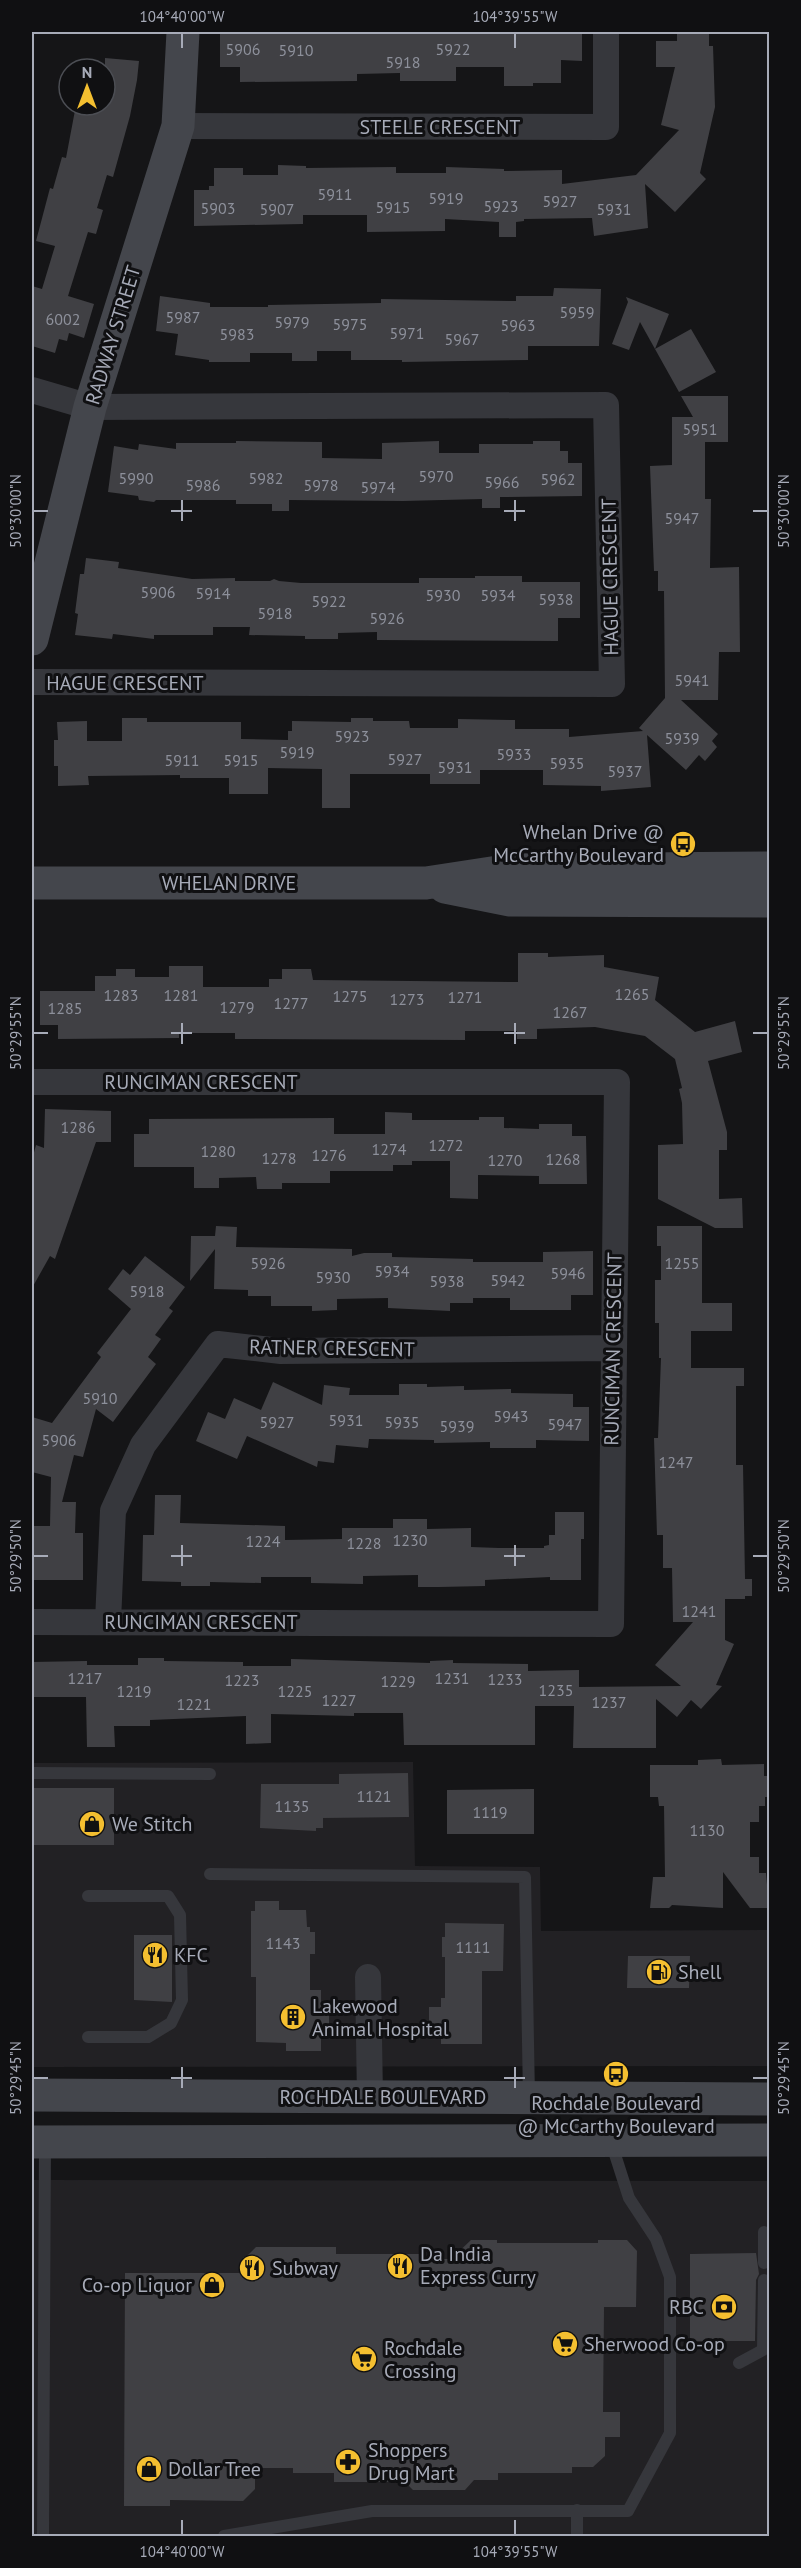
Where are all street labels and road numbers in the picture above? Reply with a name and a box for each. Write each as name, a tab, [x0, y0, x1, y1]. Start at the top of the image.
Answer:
street label: STEELE CRESCENT	[360, 114, 520, 140]
street label: RADWAY STREET	[79, 262, 147, 408]
street label: HAGUE CRESCENT	[596, 498, 624, 656]
street label: HAGUE CRESCENT	[46, 670, 204, 696]
street label: WHELAN DRIVE	[162, 870, 296, 896]
street label: RUNCIMAN CRESCENT	[104, 1069, 298, 1095]
street label: RUNCIMAN CRESCENT	[598, 1252, 628, 1446]
street label: RATNER CRESCENT	[249, 1334, 415, 1362]
street label: RUNCIMAN CRESCENT	[104, 1609, 298, 1635]
street label: ROCHDALE BOULEVARD	[280, 2084, 486, 2110]

